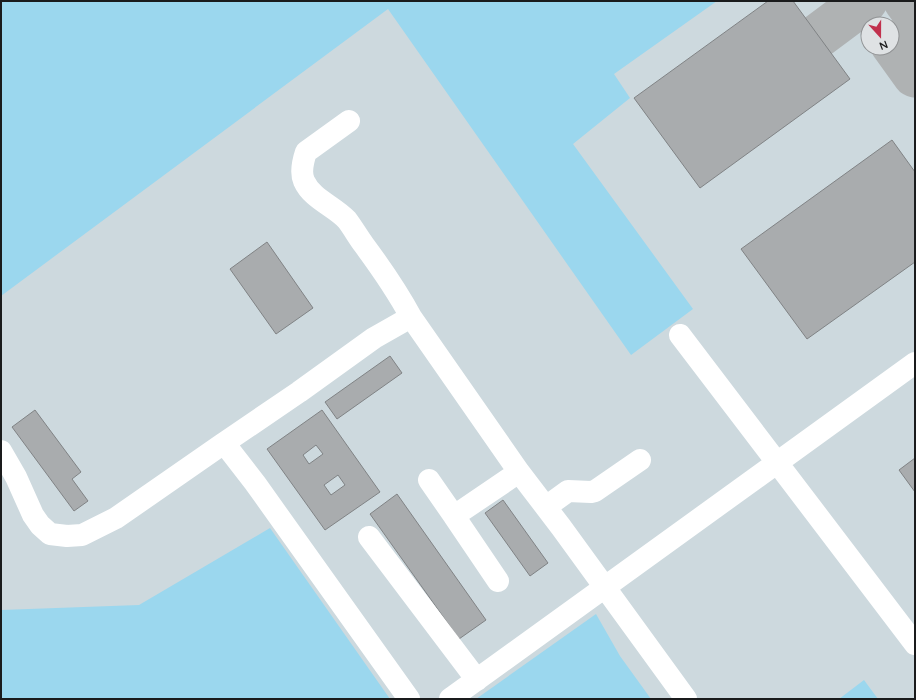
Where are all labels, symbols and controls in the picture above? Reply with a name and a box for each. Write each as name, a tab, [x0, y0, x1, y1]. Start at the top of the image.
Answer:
north arrow	[860, 16, 900, 56]
text: N	[877, 37, 890, 53]

